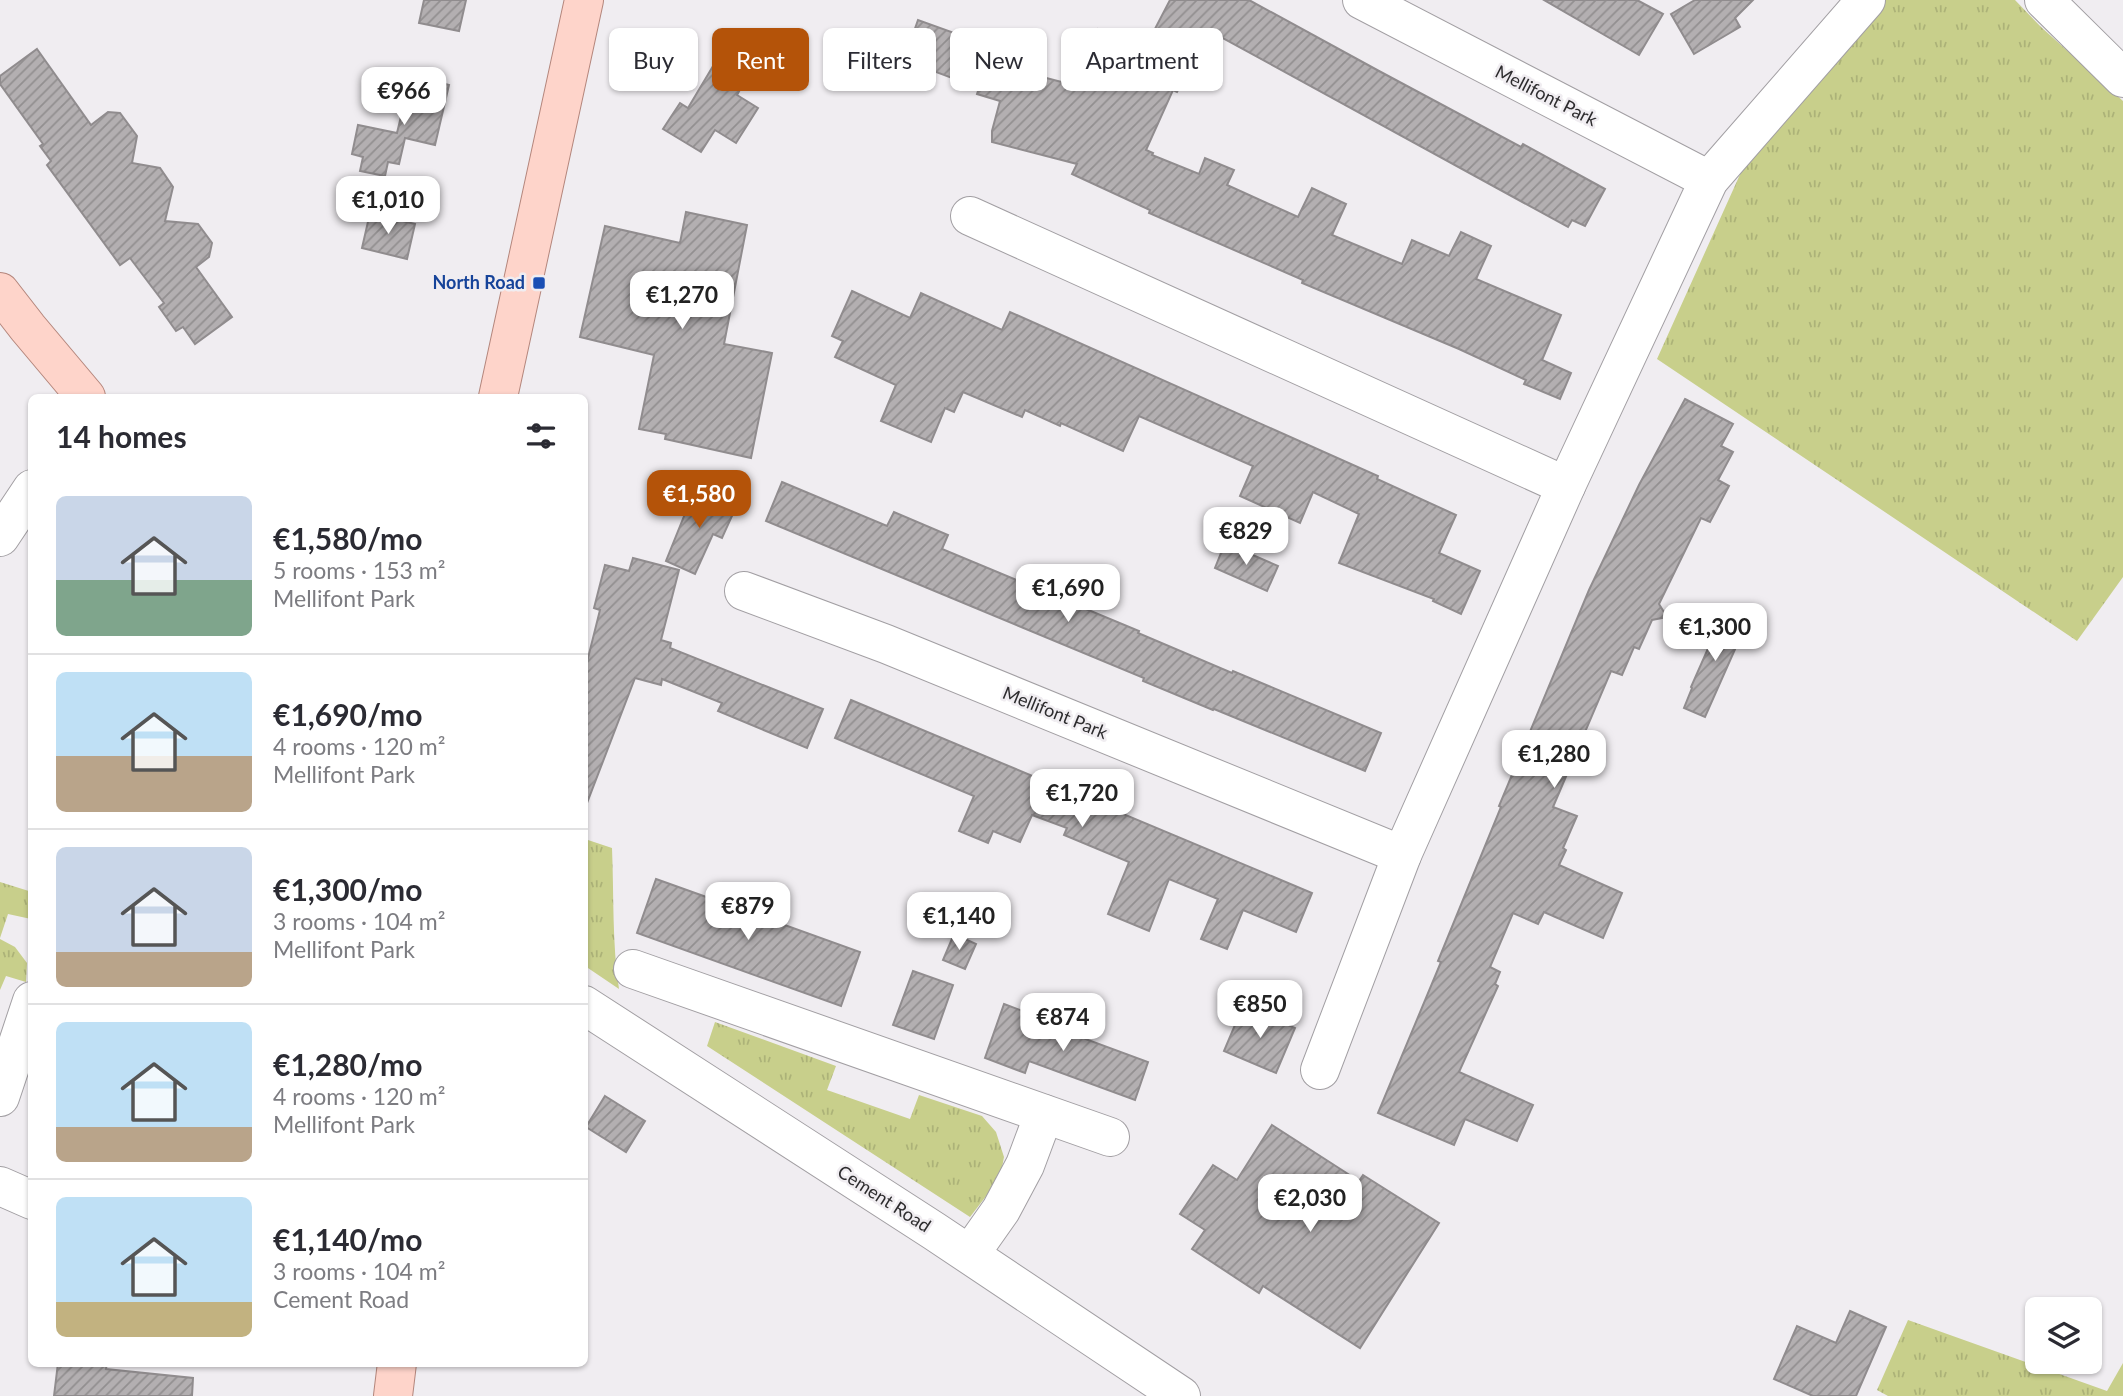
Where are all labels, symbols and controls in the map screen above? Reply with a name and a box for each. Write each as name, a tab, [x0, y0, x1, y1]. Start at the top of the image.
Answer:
chip: Buy	[609, 28, 698, 91]
chip: Rent	[712, 28, 809, 91]
chip: Filters	[823, 28, 936, 91]
chip: New	[950, 28, 1047, 91]
chip: Apartment	[1061, 28, 1223, 91]
street label: Mellifont Park	[1492, 60, 1602, 131]
pin: €966	[363, 68, 445, 127]
text: €966	[377, 76, 431, 104]
pin: €1,010	[331, 176, 445, 236]
text: €1,010	[352, 185, 424, 213]
place label: North Road	[432, 271, 525, 293]
pin: €1,270	[625, 272, 739, 331]
marker: North Road	[531, 275, 547, 291]
text: €1,270	[646, 280, 718, 308]
icon: filters	[522, 417, 560, 455]
text: 14 homes	[56, 418, 187, 454]
pin: €1,580	[642, 470, 756, 530]
text: €1,580	[663, 479, 735, 507]
pin: €829	[1205, 508, 1287, 567]
text: €829	[1219, 516, 1273, 544]
text: €1,580/mo	[273, 520, 422, 556]
icon: home	[112, 524, 196, 608]
text: 5 rooms · 153 m²	[273, 556, 445, 584]
pin: €1,690	[1011, 564, 1125, 624]
text: €1,690	[1032, 573, 1104, 601]
text: Mellifont Park	[273, 584, 415, 612]
pin: €1,300	[1658, 604, 1772, 663]
text: €1,300	[1679, 612, 1751, 640]
street label: Mellifont Park	[1000, 681, 1112, 743]
text: €1,690/mo	[273, 696, 422, 732]
icon: home	[112, 700, 196, 784]
pin: €1,280	[1497, 730, 1611, 790]
text: 4 rooms · 120 m²	[273, 732, 445, 760]
text: €1,280	[1518, 739, 1590, 767]
text: Mellifont Park	[273, 760, 415, 788]
pin: €1,720	[1025, 770, 1139, 829]
text: €1,720	[1046, 778, 1118, 806]
text: €1,300/mo	[273, 871, 422, 907]
icon: home	[112, 875, 196, 959]
pin: €879	[707, 883, 789, 942]
text: €879	[721, 891, 775, 919]
pin: €1,140	[902, 892, 1016, 952]
text: €1,140	[923, 901, 995, 929]
text: 3 rooms · 104 m²	[273, 907, 445, 935]
text: Mellifont Park	[273, 935, 415, 963]
pin: €850	[1219, 981, 1301, 1040]
text: €850	[1233, 989, 1287, 1017]
pin: €874	[1022, 993, 1104, 1053]
text: €874	[1036, 1002, 1090, 1030]
text: €1,280/mo	[273, 1046, 422, 1082]
icon: home	[112, 1050, 196, 1134]
text: 4 rooms · 120 m²	[273, 1082, 445, 1110]
text: Mellifont Park	[273, 1110, 415, 1138]
street label: Cement Road	[834, 1160, 935, 1236]
pin: €2,030	[1253, 1174, 1367, 1234]
text: €2,030	[1274, 1183, 1346, 1211]
text: €1,140/mo	[273, 1221, 422, 1257]
icon: home	[112, 1225, 196, 1309]
text: 3 rooms · 104 m²	[273, 1257, 445, 1285]
text: Cement Road	[273, 1285, 409, 1313]
map controls	[2025, 1297, 2102, 1374]
button: layers	[2025, 1297, 2102, 1374]

